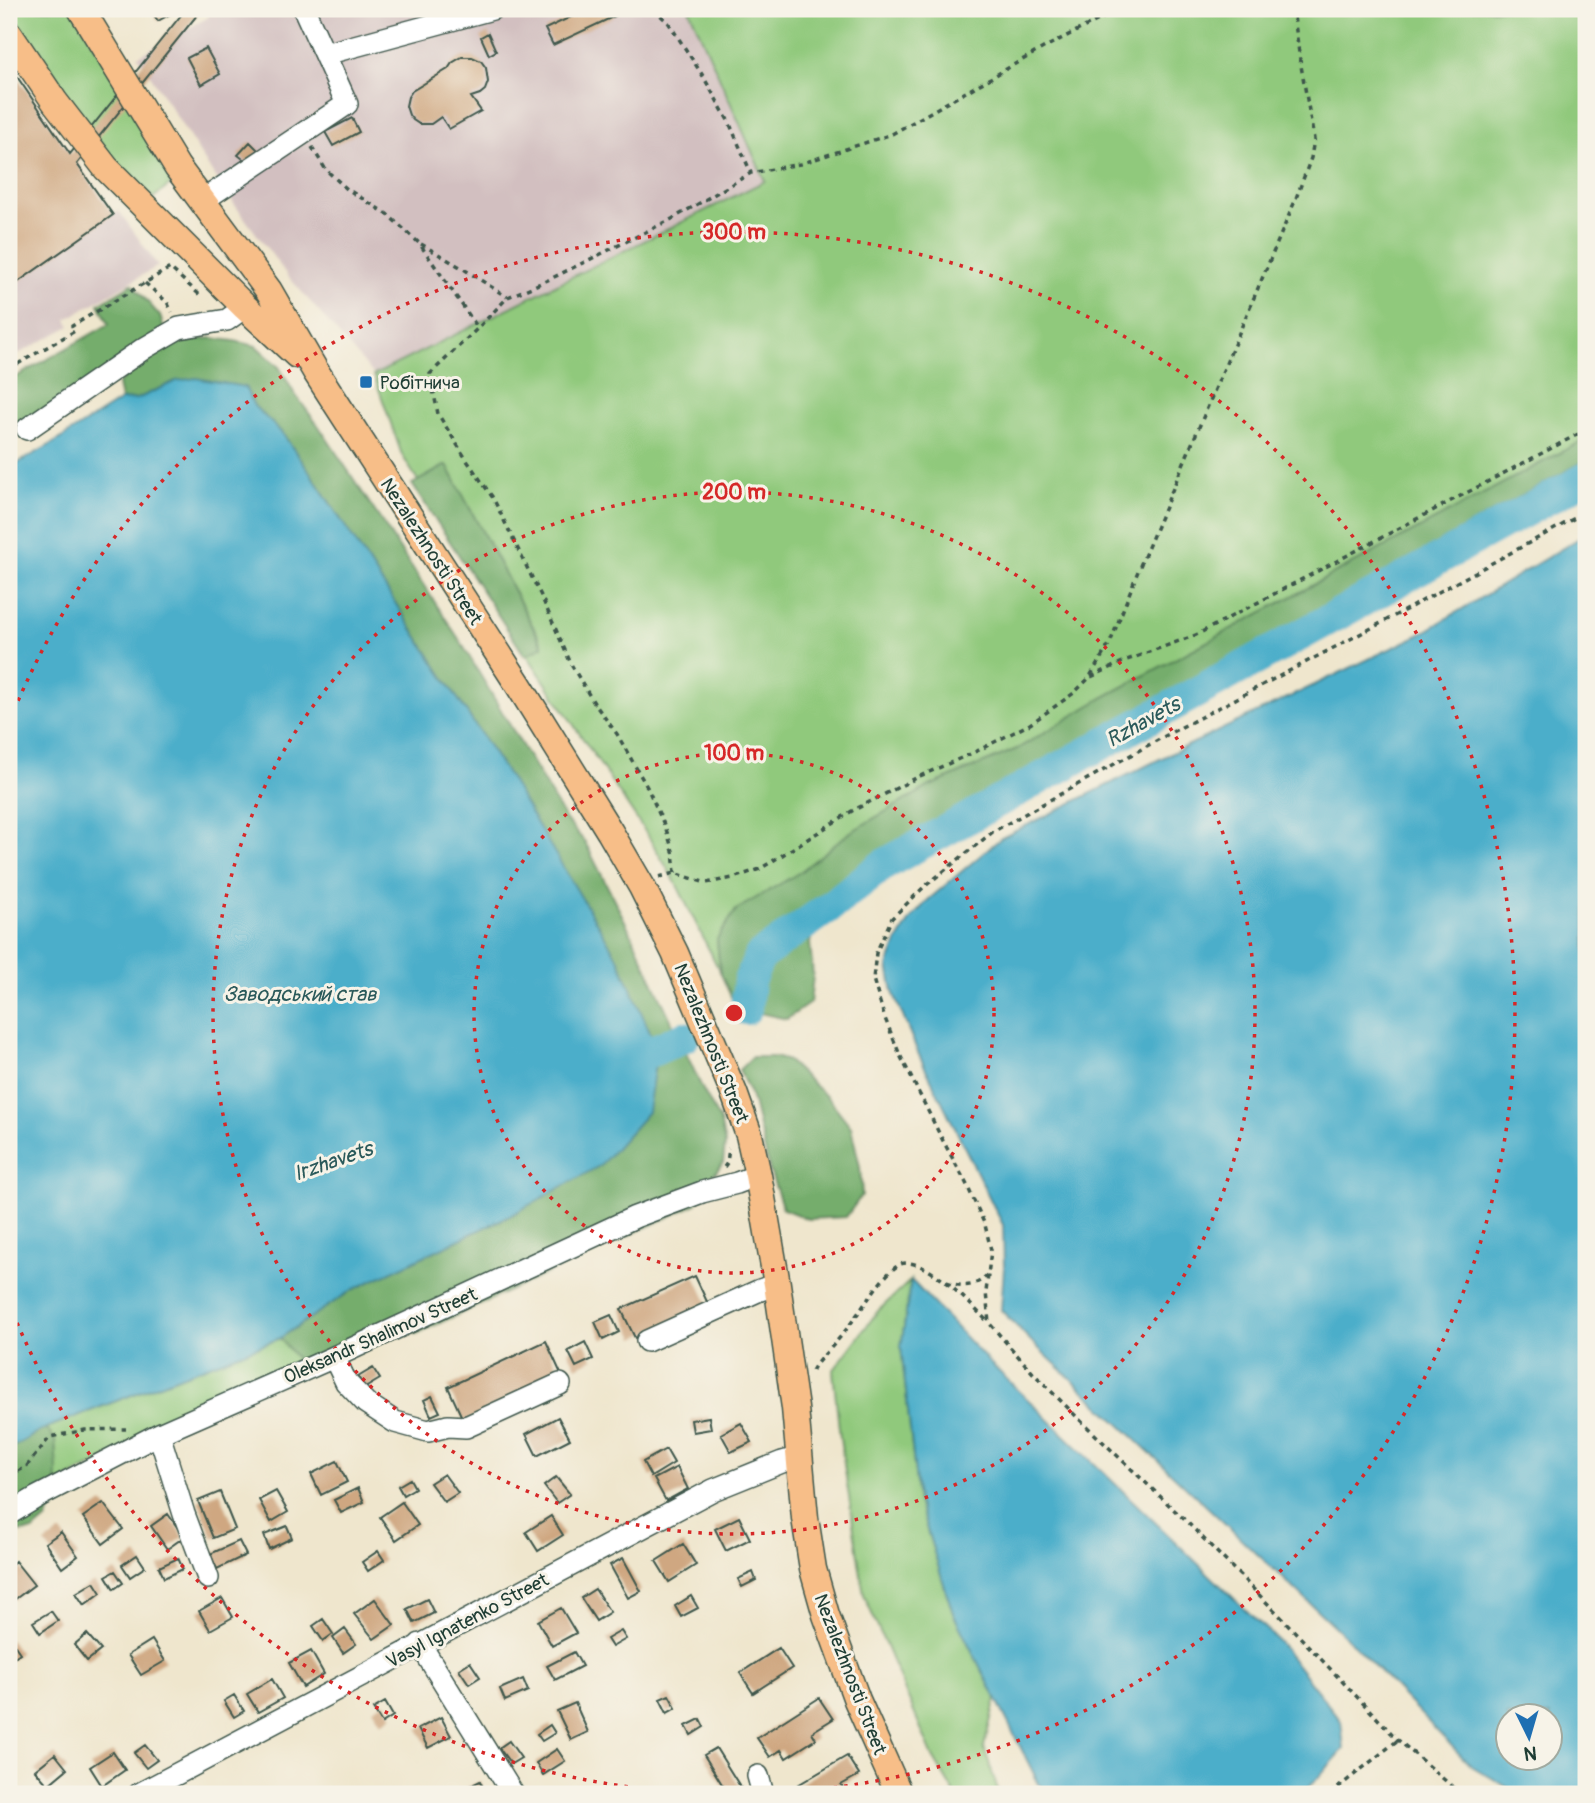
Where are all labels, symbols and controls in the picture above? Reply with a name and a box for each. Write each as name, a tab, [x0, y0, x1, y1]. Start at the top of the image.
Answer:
text: 300 m	[702, 219, 766, 246]
place label: Робітнича	[380, 371, 460, 395]
marker: Робітнича	[358, 374, 374, 390]
street label: Nezalezhnosti Street	[375, 474, 488, 630]
text: 200 m	[702, 479, 766, 506]
water label: Rzhavets	[1102, 690, 1187, 754]
text: 100 m	[704, 740, 764, 767]
street label: Nezalezhnosti Street	[668, 960, 754, 1127]
water label: Заводський став	[224, 981, 377, 1008]
centre of rings	[722, 1001, 746, 1025]
water label: Irzhavets	[290, 1135, 379, 1188]
street label: Oleksandr Shalimov Street	[280, 1282, 481, 1389]
street label: Vasyl Ignatenko Street	[382, 1568, 553, 1674]
street label: Nezalezhnosti Street	[808, 1591, 892, 1758]
north arrow	[1494, 1702, 1564, 1772]
text: N	[1523, 1740, 1538, 1765]

